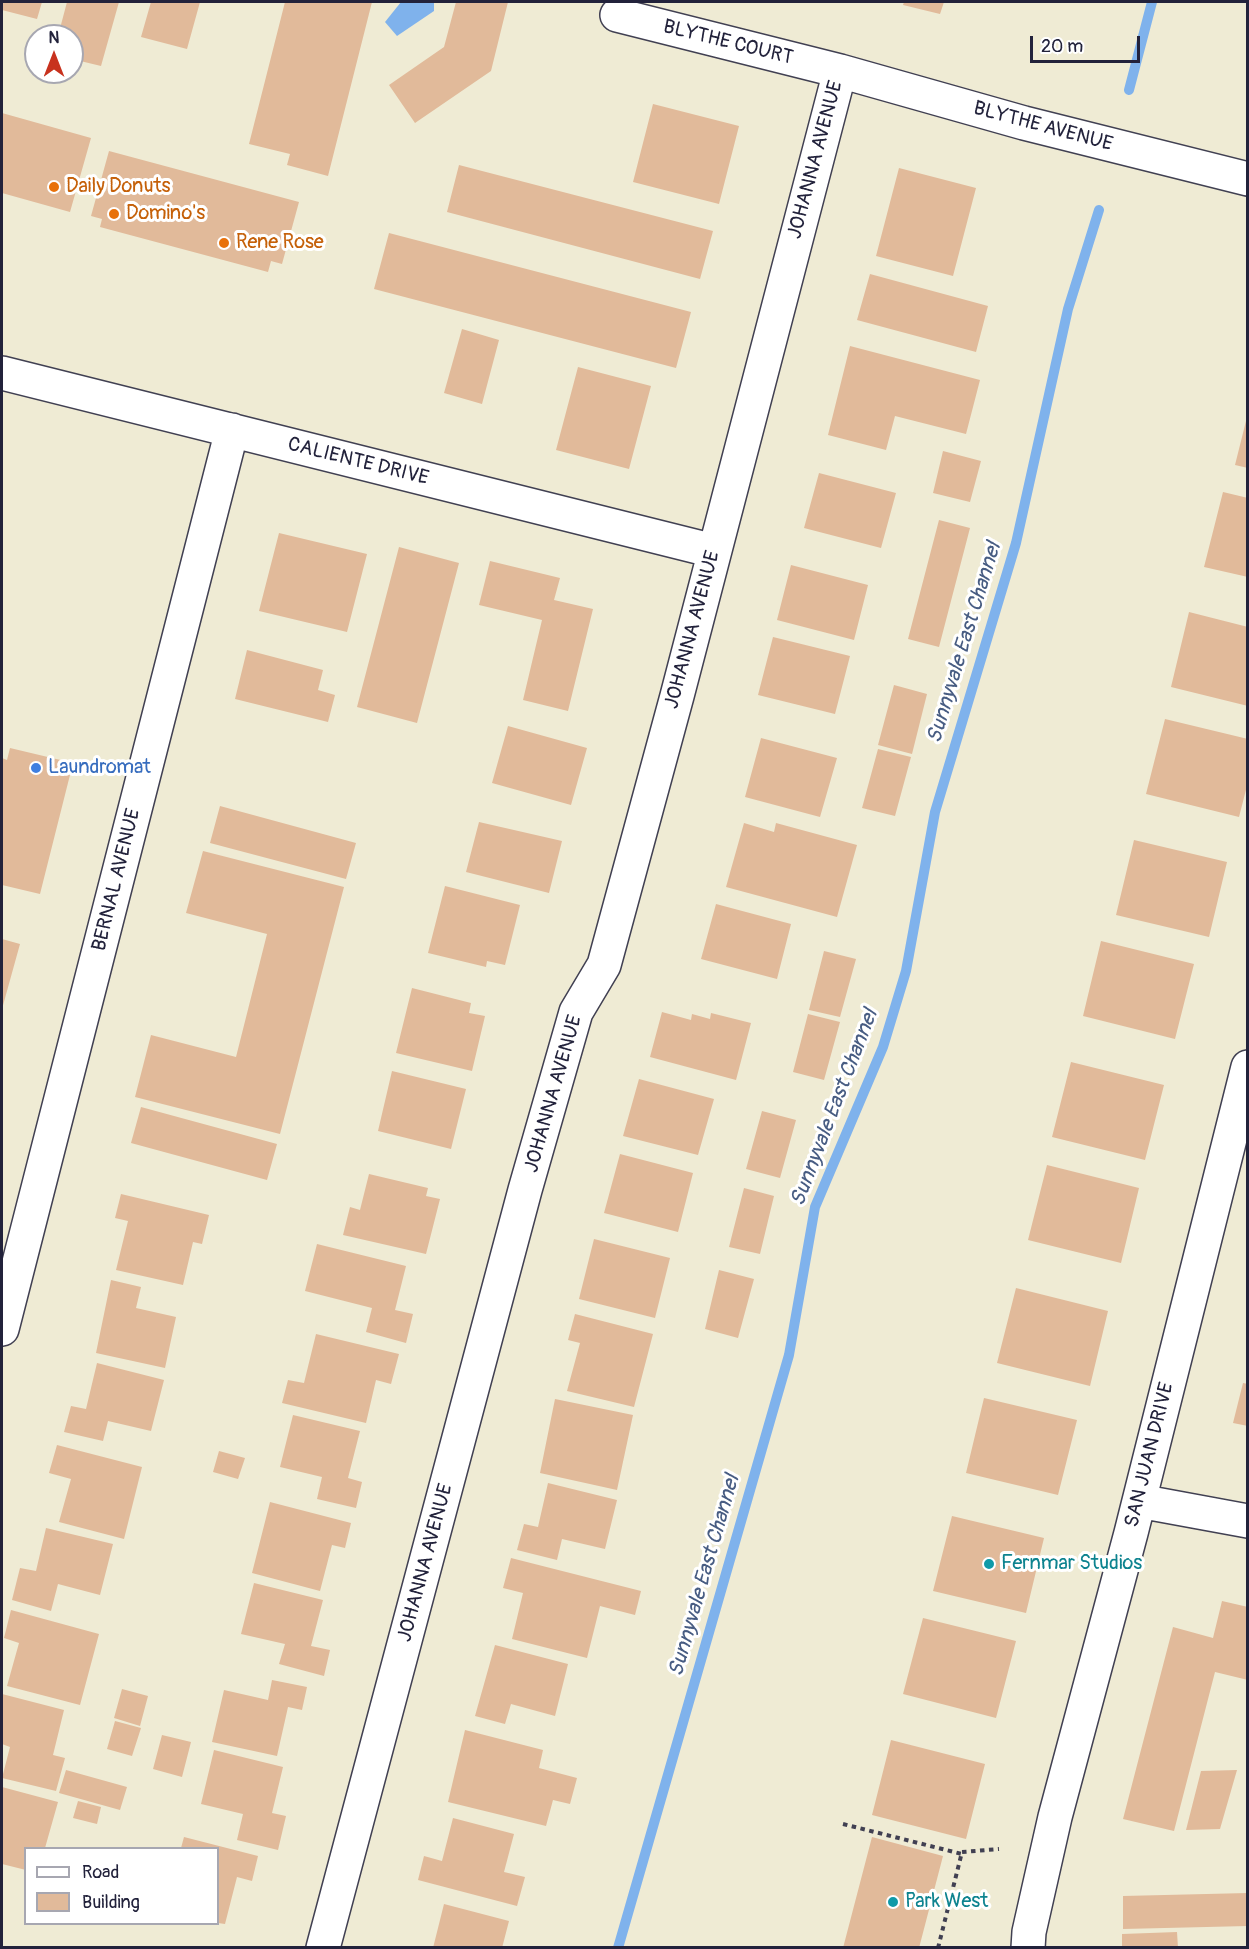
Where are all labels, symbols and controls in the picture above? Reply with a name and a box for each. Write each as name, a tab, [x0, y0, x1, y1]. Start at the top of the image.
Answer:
street label: BLYTHE COURT	[661, 15, 795, 71]
north arrow	[24, 24, 84, 84]
scale bar	[1033, 24, 1142, 62]
text: N	[49, 28, 59, 48]
text: 20 m	[1041, 35, 1083, 58]
street label: JOHANNA AVENUE	[783, 78, 849, 242]
street label: BLYTHE AVENUE	[971, 97, 1115, 157]
place label: Daily Donuts	[66, 175, 170, 199]
marker: Daily Donuts	[47, 180, 61, 194]
place label: Domino's	[126, 202, 205, 226]
marker: Domino's	[107, 207, 121, 221]
place label: Rene Rose	[236, 231, 324, 255]
marker: Rene Rose	[217, 236, 231, 250]
street label: CALIENTE DRIVE	[285, 433, 431, 491]
water label: Sunnyvale East Channel	[922, 540, 1008, 746]
street label: JOHANNA AVENUE	[660, 548, 726, 712]
place label: Laundromat	[48, 756, 151, 780]
marker: Laundromat	[29, 761, 43, 775]
street label: BERNAL AVENUE	[88, 806, 146, 954]
water label: Sunnyvale East Channel	[786, 1006, 884, 1210]
street label: JOHANNA AVENUE	[520, 1013, 588, 1175]
street label: SAN JUAN DRIVE	[1120, 1380, 1180, 1530]
water label: Sunnyvale East Channel	[664, 1472, 746, 1680]
street label: JOHANNA AVENUE	[393, 1481, 459, 1645]
place label: Fernmar Studios	[1001, 1552, 1142, 1576]
marker: Fernmar Studios	[982, 1557, 996, 1571]
legend	[24, 1847, 219, 1925]
text: Road	[82, 1861, 119, 1884]
place label: Park West	[905, 1890, 988, 1914]
text: Building	[82, 1891, 140, 1914]
marker: Park West	[886, 1895, 900, 1909]

